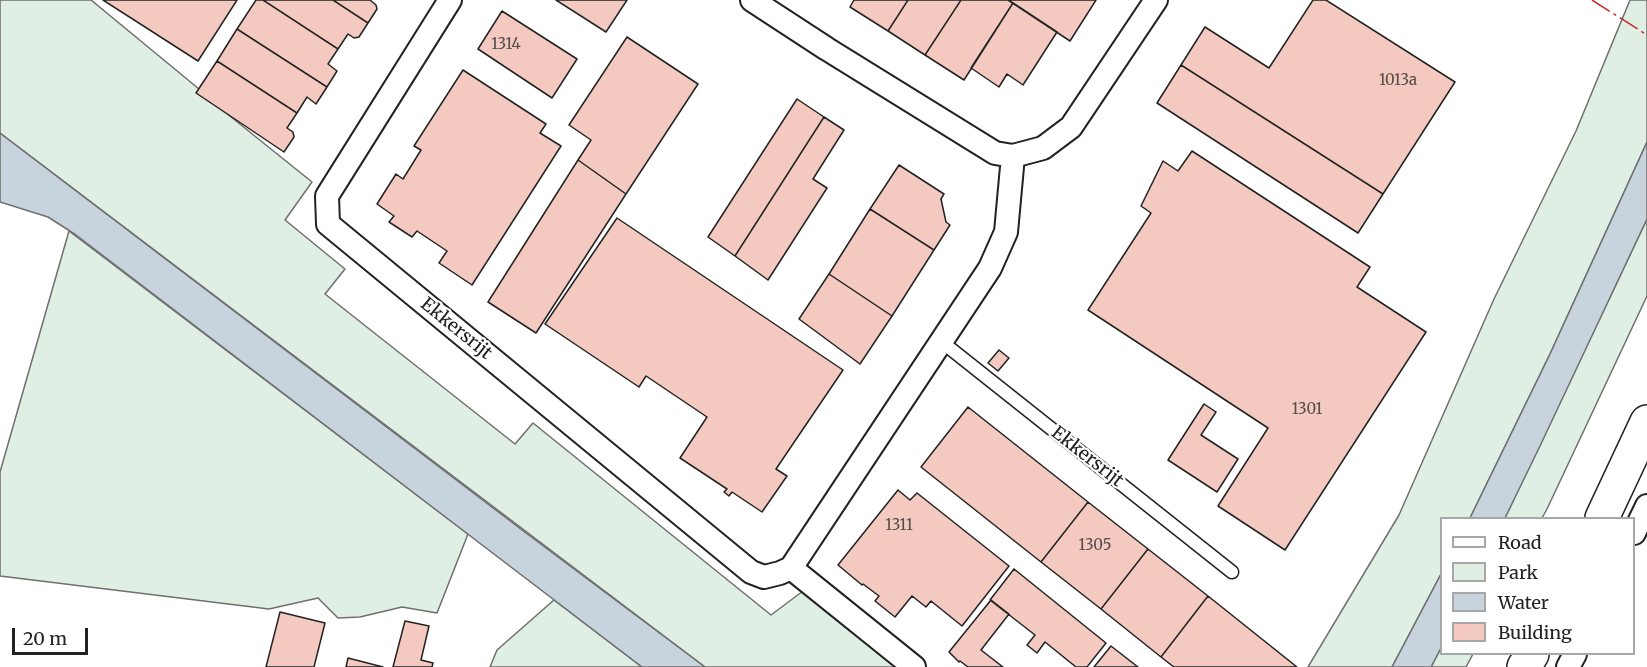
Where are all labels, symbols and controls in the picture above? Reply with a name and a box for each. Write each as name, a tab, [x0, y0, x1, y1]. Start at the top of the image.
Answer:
house number: 1314	[491, 36, 521, 54]
house number: 1013a	[1379, 72, 1417, 90]
street label: Ekkersrijt	[416, 294, 496, 364]
house number: 1301	[1292, 401, 1322, 419]
street label: Ekkersrijt	[1047, 422, 1127, 492]
house number: 1311	[885, 517, 913, 535]
legend	[1440, 517, 1635, 655]
text: Road	[1498, 531, 1542, 554]
house number: 1305	[1079, 537, 1111, 555]
text: Park	[1498, 561, 1538, 584]
text: Water	[1498, 591, 1549, 614]
scale bar	[15, 616, 92, 654]
text: Building	[1498, 621, 1572, 644]
text: 20 m	[23, 627, 67, 650]

